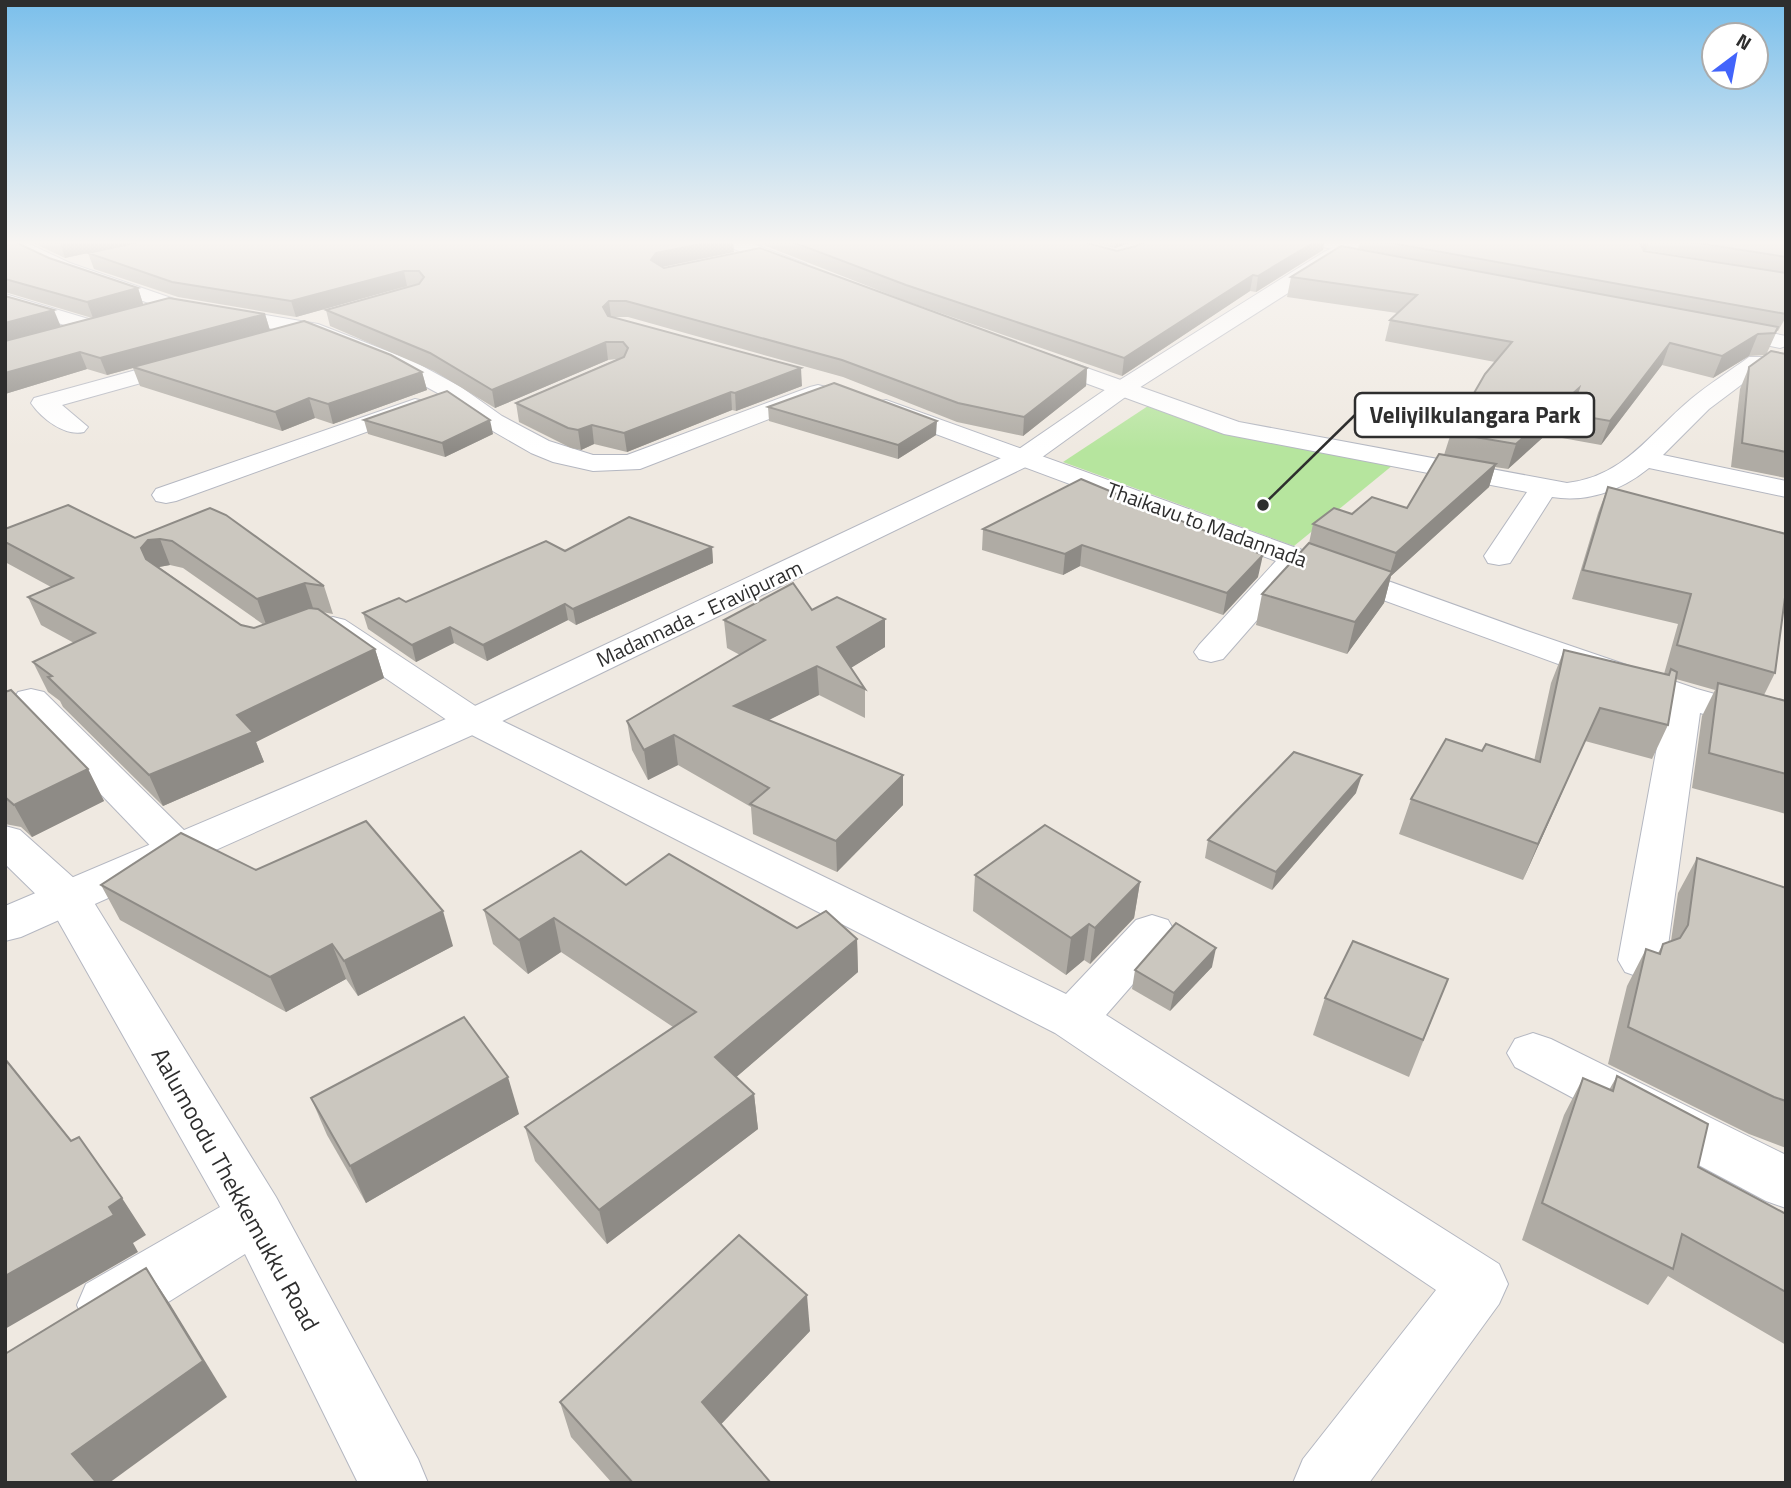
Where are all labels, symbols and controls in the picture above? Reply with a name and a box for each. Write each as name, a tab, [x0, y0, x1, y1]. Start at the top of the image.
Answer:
north arrow	[1700, 21, 1770, 91]
text: N	[1731, 25, 1758, 57]
callout: Veliyilkulangara Park	[1355, 393, 1594, 437]
text: Veliyilkulangara Park	[1370, 397, 1581, 432]
street label: Thaikavu to Madannada	[1102, 473, 1312, 575]
street label: Madannada - Eravipuram	[591, 551, 807, 675]
street label: Aalumoodu Thekkemukku Road	[143, 1041, 329, 1337]

